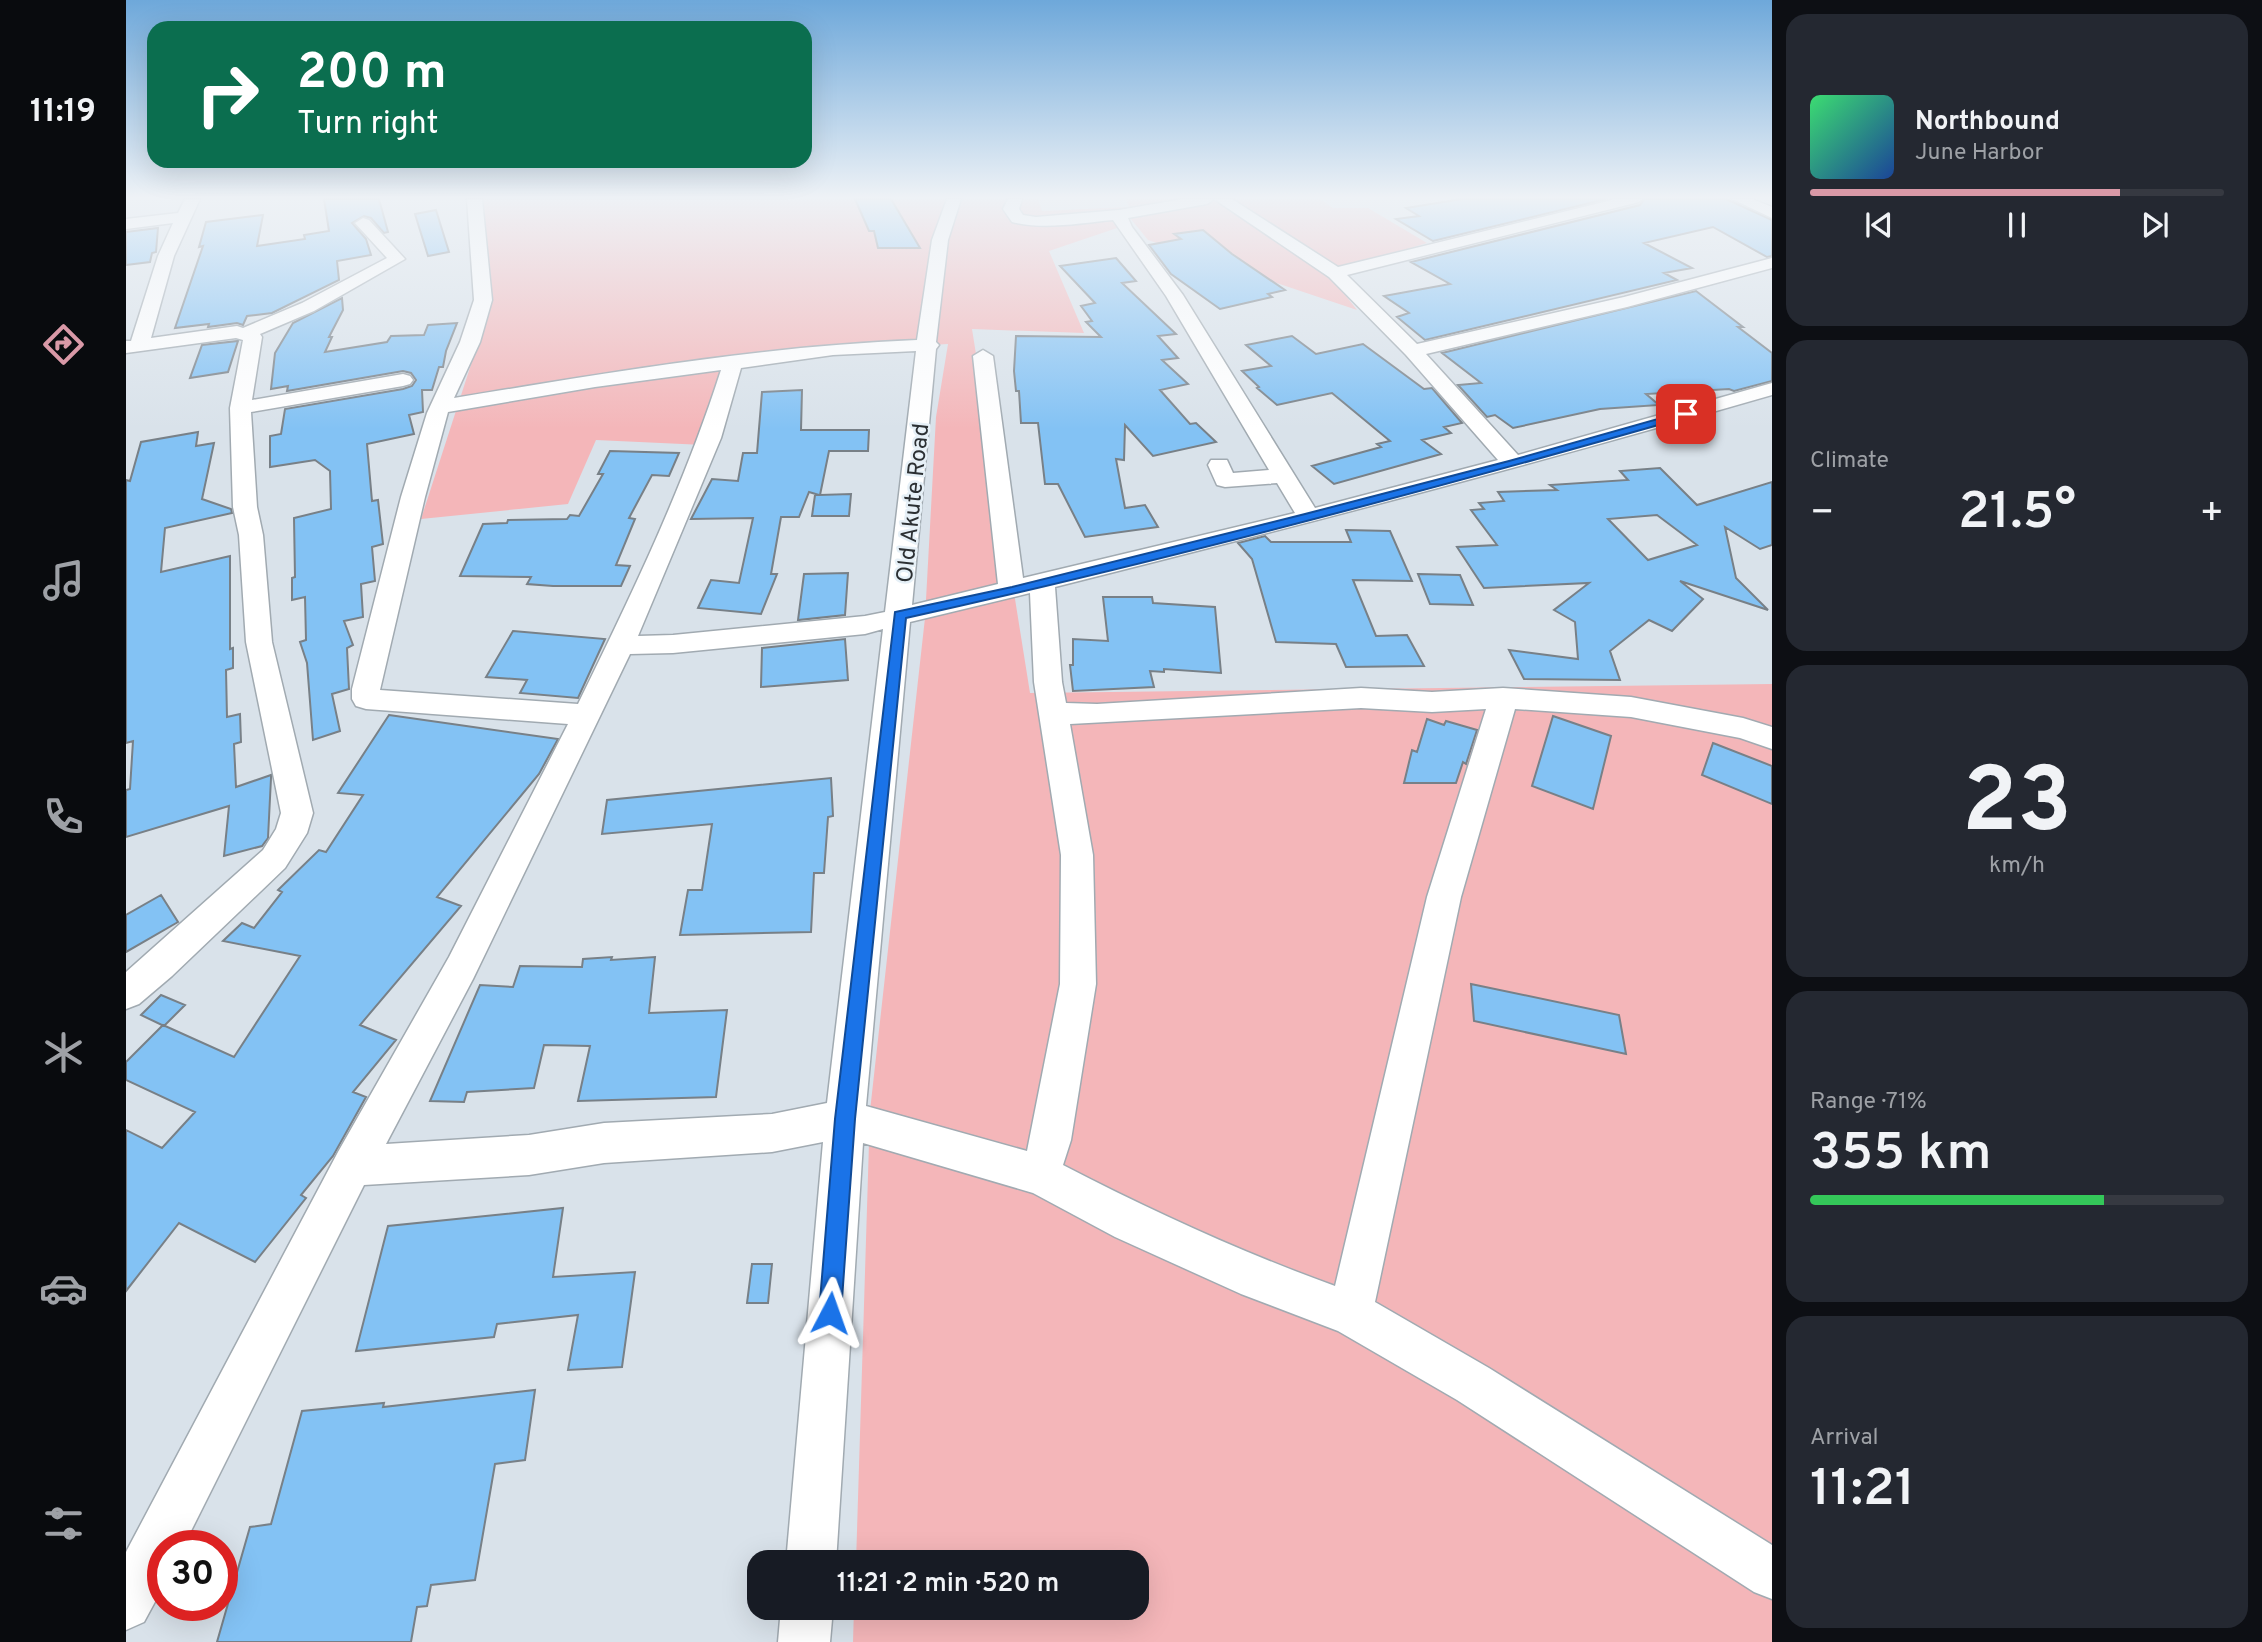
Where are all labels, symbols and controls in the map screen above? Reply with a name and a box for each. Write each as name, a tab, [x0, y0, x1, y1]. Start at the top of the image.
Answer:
text: 200 m	[297, 44, 447, 106]
icon: right	[182, 49, 273, 140]
text: 11:19	[30, 93, 96, 133]
text: Turn right	[297, 105, 439, 145]
text: Northbound	[1915, 106, 2060, 139]
text: June Harbor	[1915, 139, 2043, 168]
icon: previous	[1860, 206, 1898, 244]
icon: pause	[1998, 206, 2036, 244]
icon: next	[2136, 206, 2174, 244]
icon: directions	[39, 320, 88, 369]
pin	[1656, 384, 1716, 444]
icon: arrive	[1667, 395, 1705, 433]
street label: Old Akute Road	[892, 422, 937, 584]
text: Climate	[1810, 447, 1889, 476]
text: 21.5°	[1958, 481, 2076, 547]
text: −	[1810, 490, 1835, 539]
text: +	[2199, 490, 2224, 539]
icon: music	[39, 556, 88, 605]
text: 23	[1962, 749, 2072, 864]
icon: phone	[39, 792, 88, 841]
text: km/h	[1989, 852, 2045, 881]
icon: climate	[39, 1028, 88, 1077]
text: Range · 71%	[1810, 1088, 1927, 1117]
text: 355 km	[1810, 1122, 1992, 1188]
icon: car	[39, 1264, 88, 1313]
position arrow	[793, 1276, 867, 1350]
text: Arrival	[1810, 1424, 1879, 1453]
text: 11:21	[1810, 1458, 1915, 1524]
icon: filters	[39, 1499, 88, 1548]
speed limit sign: 30	[147, 1530, 238, 1621]
text: 11:21 · 2 min · 520 m	[837, 1568, 1059, 1601]

